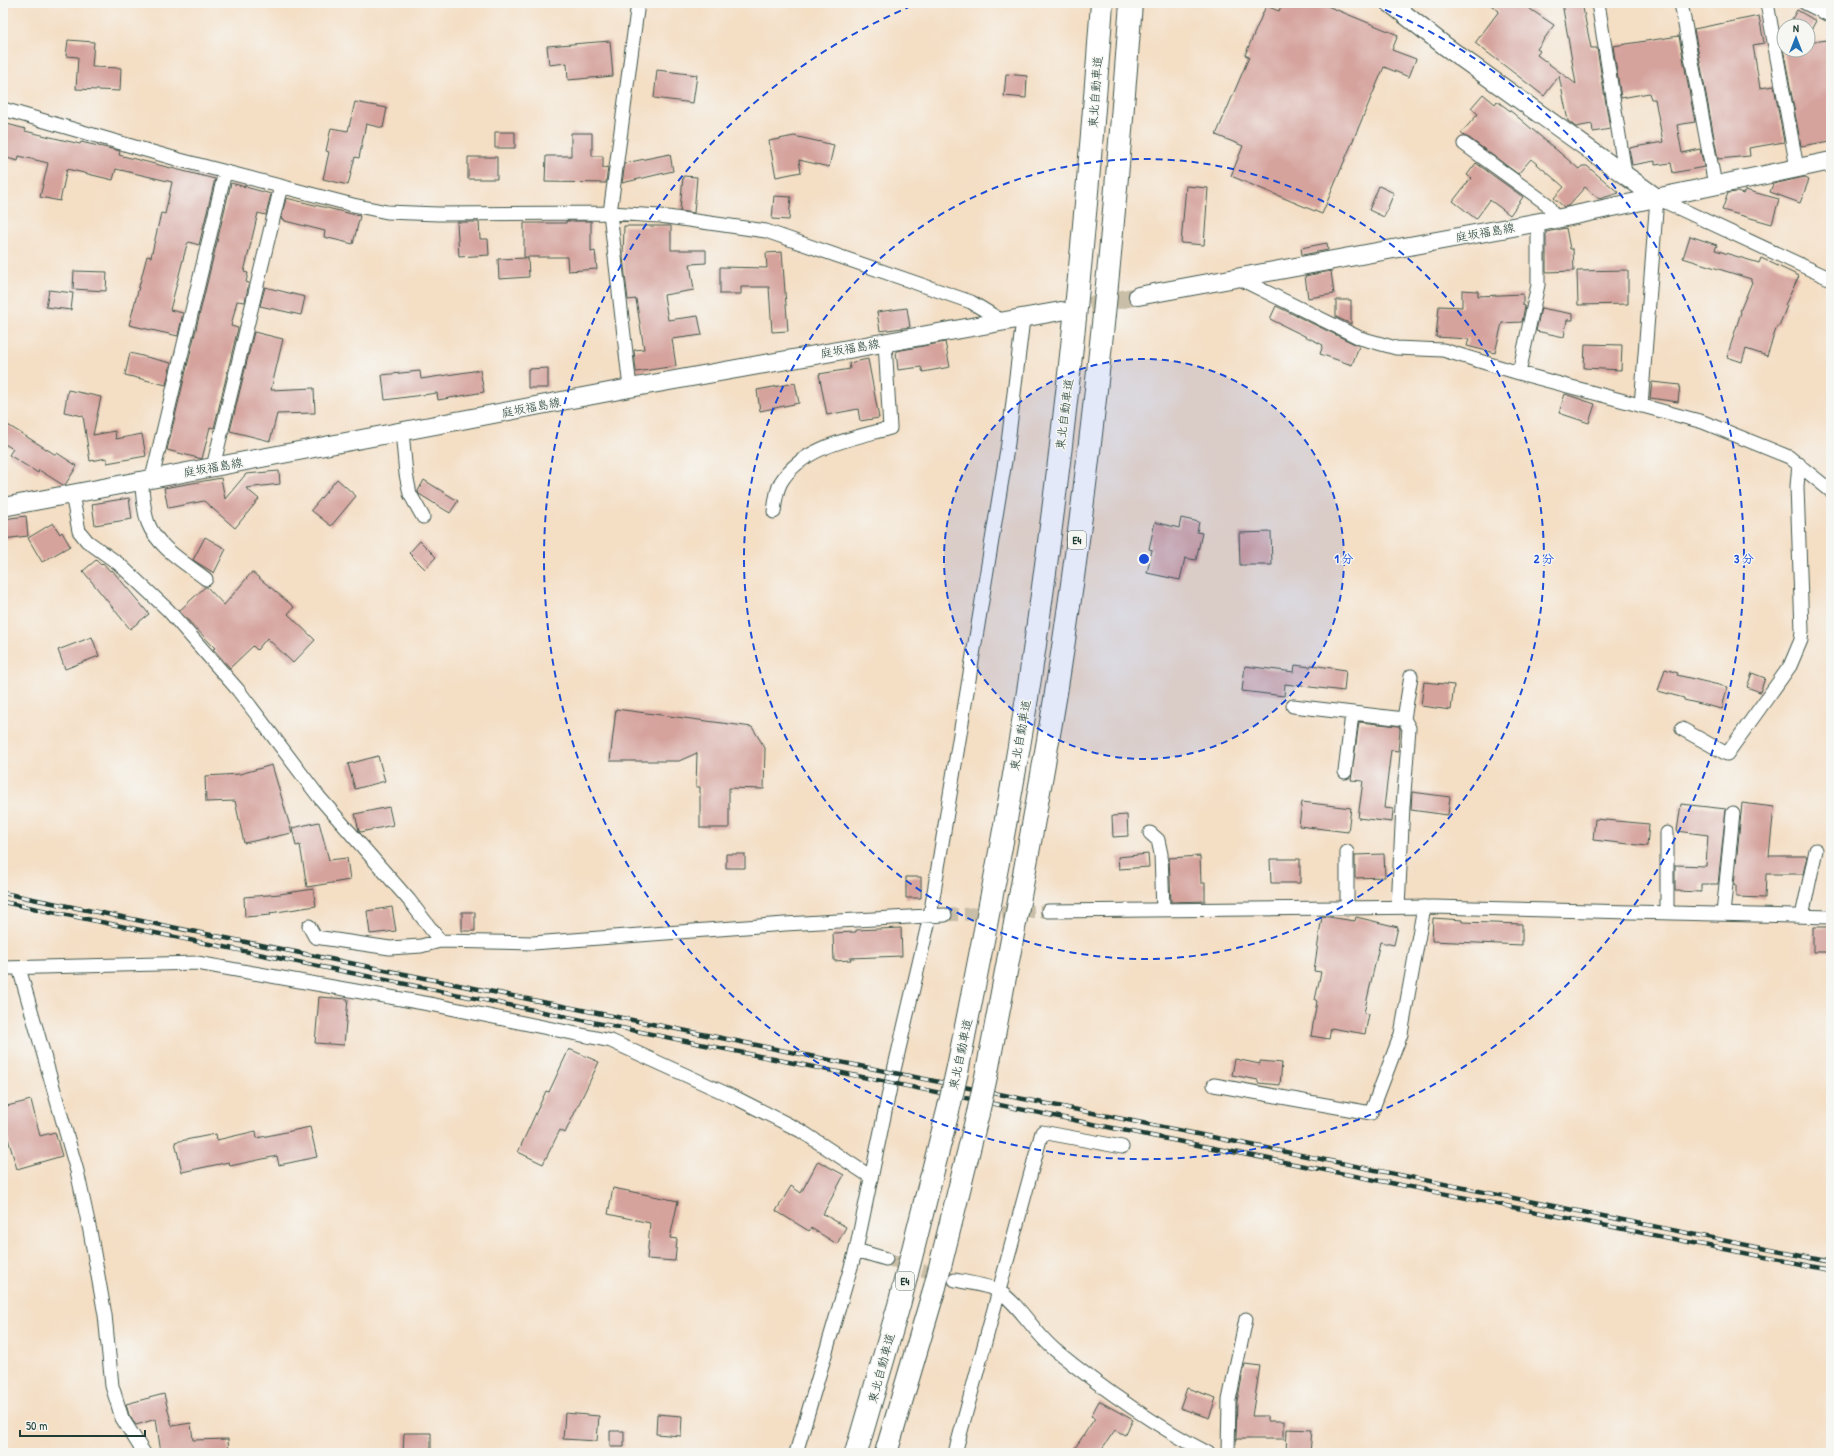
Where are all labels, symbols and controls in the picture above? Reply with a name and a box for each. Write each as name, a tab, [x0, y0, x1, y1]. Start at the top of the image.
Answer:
north arrow	[1776, 18, 1816, 58]
text: N	[1793, 21, 1799, 35]
street label: 東北自動車道	[1084, 55, 1106, 129]
street label: 庭坂福島線	[1454, 218, 1516, 246]
street label: 庭坂福島線	[819, 334, 881, 362]
street label: 東北自動車道	[1051, 377, 1077, 451]
street label: 庭坂福島線	[500, 393, 562, 421]
street label: 庭坂福島線	[182, 453, 244, 481]
road number: E4	[1068, 531, 1086, 549]
text: 1 分	[1334, 550, 1354, 567]
text: 2 分	[1534, 550, 1554, 567]
text: 3 分	[1734, 550, 1754, 567]
centre of rings	[1137, 552, 1151, 566]
street label: 東北自動車道	[1005, 698, 1035, 772]
street label: 東北自動車道	[944, 1017, 976, 1091]
road number: E4	[896, 1272, 914, 1290]
street label: 東北自動車道	[863, 1331, 899, 1405]
scale bar	[20, 1412, 145, 1438]
text: 50 m	[26, 1417, 47, 1434]

